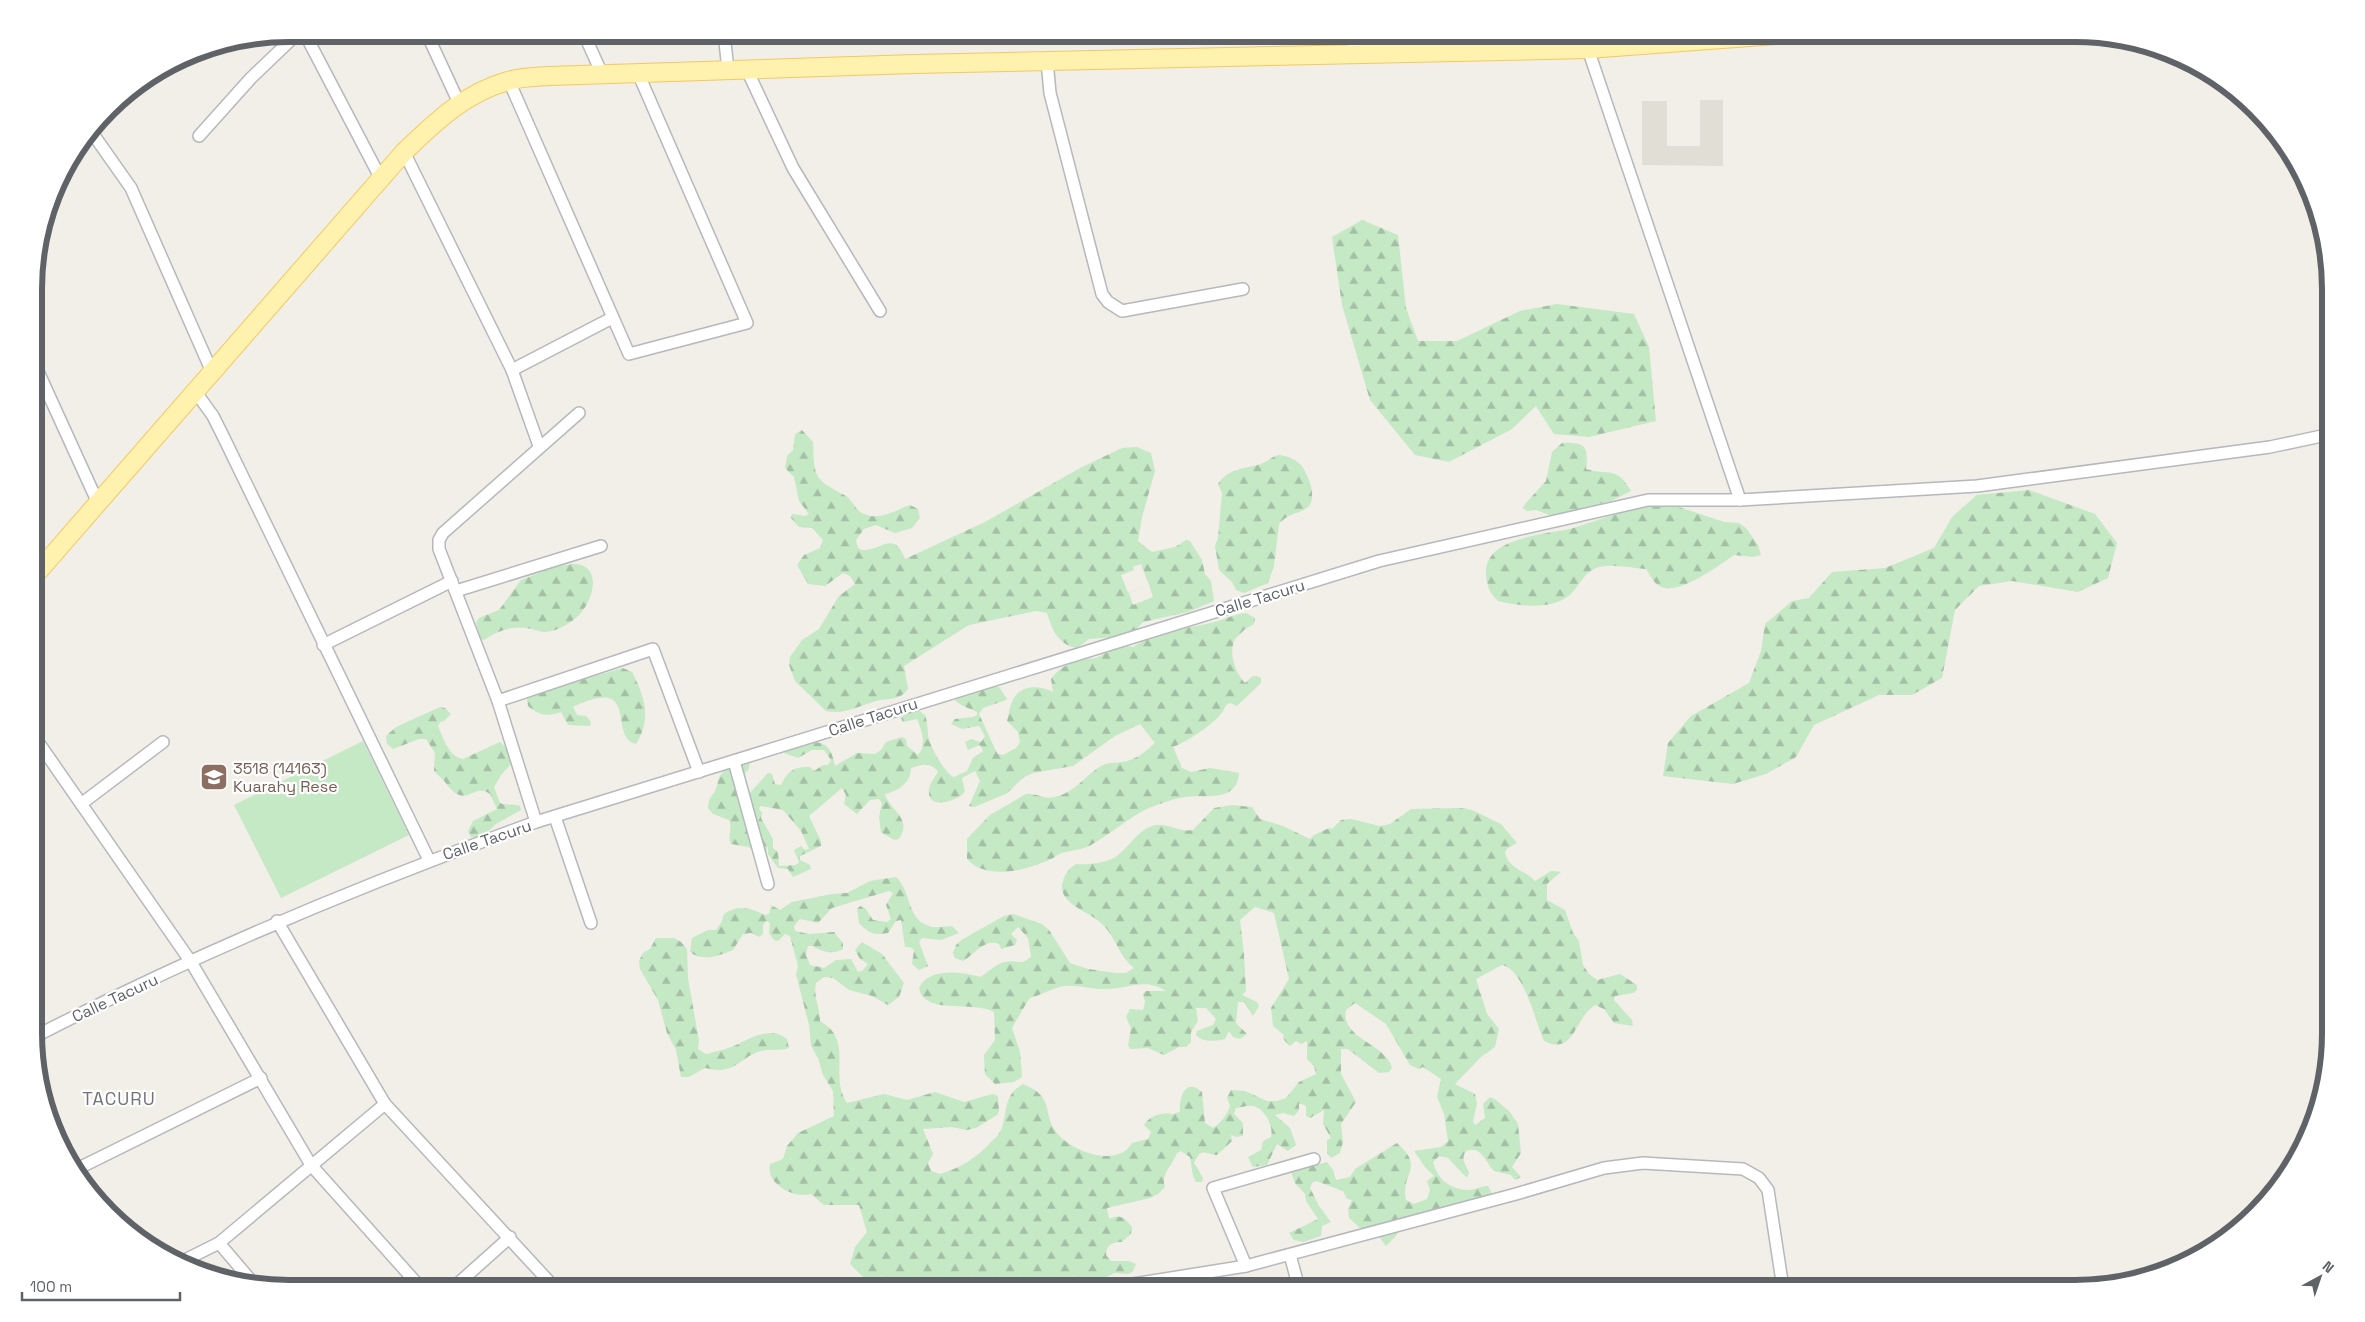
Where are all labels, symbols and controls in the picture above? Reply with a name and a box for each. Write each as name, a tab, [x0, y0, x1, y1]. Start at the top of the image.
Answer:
street label: Calle Tacuru	[1213, 574, 1307, 622]
street label: Calle Tacuru	[826, 693, 920, 741]
place label: 3518 (14163) Kuarahy Rese	[233, 758, 338, 797]
school or university icon: 3518 (14163) Kuarahy Rese	[199, 762, 229, 792]
street label: Calle Tacuru	[440, 815, 534, 865]
street label: Calle Tacuru	[69, 969, 161, 1027]
district label: TACURU	[82, 1087, 156, 1110]
north arrow	[2295, 1252, 2345, 1302]
text: N	[2319, 1257, 2338, 1277]
scale bar	[22, 1270, 180, 1302]
text: 100 m	[30, 1277, 72, 1296]

